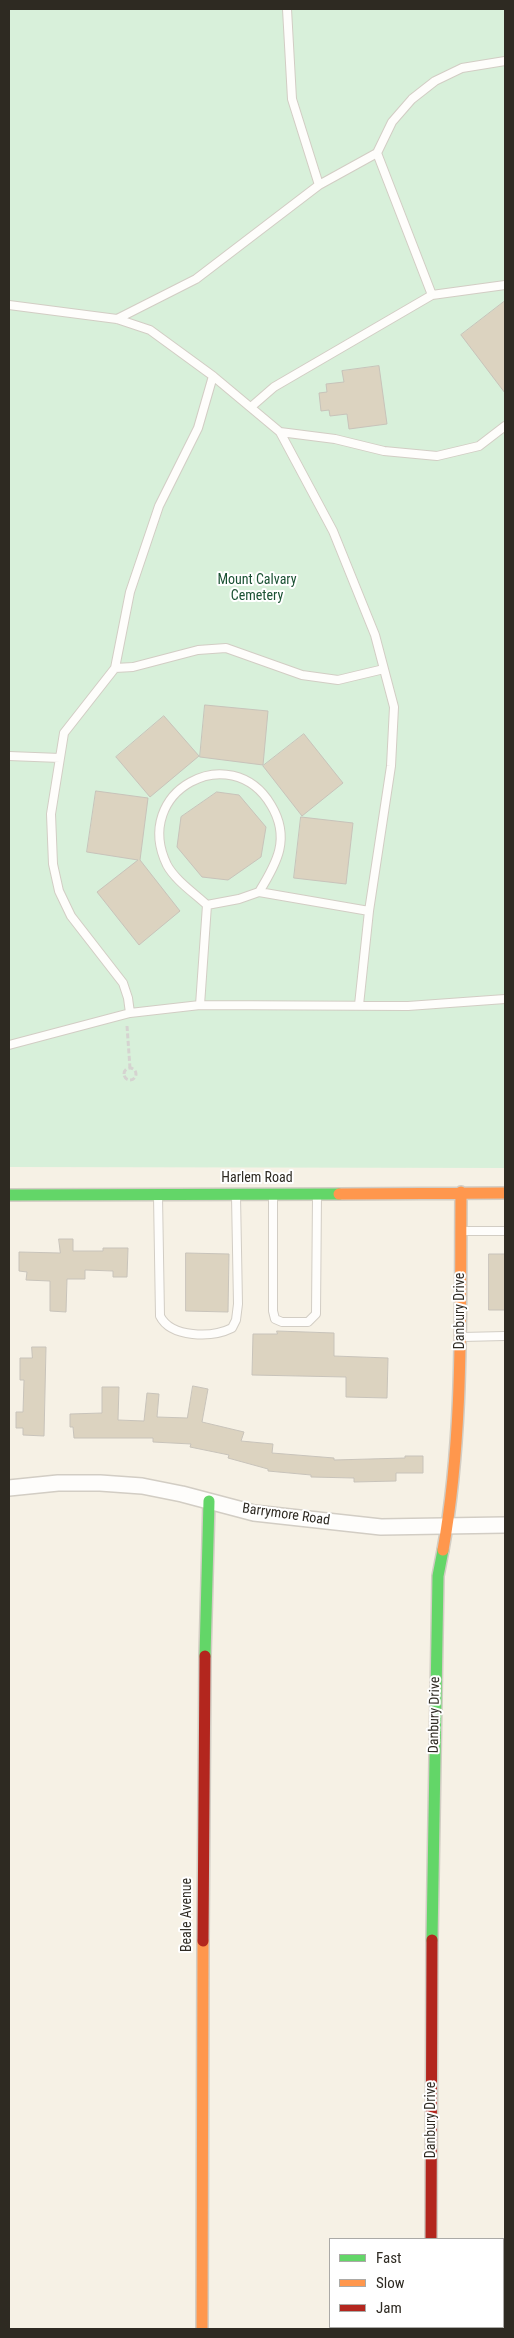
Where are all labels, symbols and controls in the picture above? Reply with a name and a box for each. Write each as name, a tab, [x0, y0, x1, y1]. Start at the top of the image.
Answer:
park label: Mount Calvary Cemetery	[217, 572, 297, 604]
street label: Harlem Road	[221, 1170, 293, 1186]
street label: Danbury Drive	[452, 1273, 468, 1349]
street label: Barrymore Road	[241, 1501, 331, 1529]
street label: Danbury Drive	[426, 1677, 444, 1753]
street label: Beale Avenue	[179, 1878, 195, 1952]
street label: Danbury Drive	[423, 2082, 439, 2158]
legend	[329, 2238, 504, 2328]
text: Fast	[376, 2249, 401, 2267]
text: Slow	[376, 2274, 405, 2292]
text: Jam	[376, 2299, 402, 2317]

